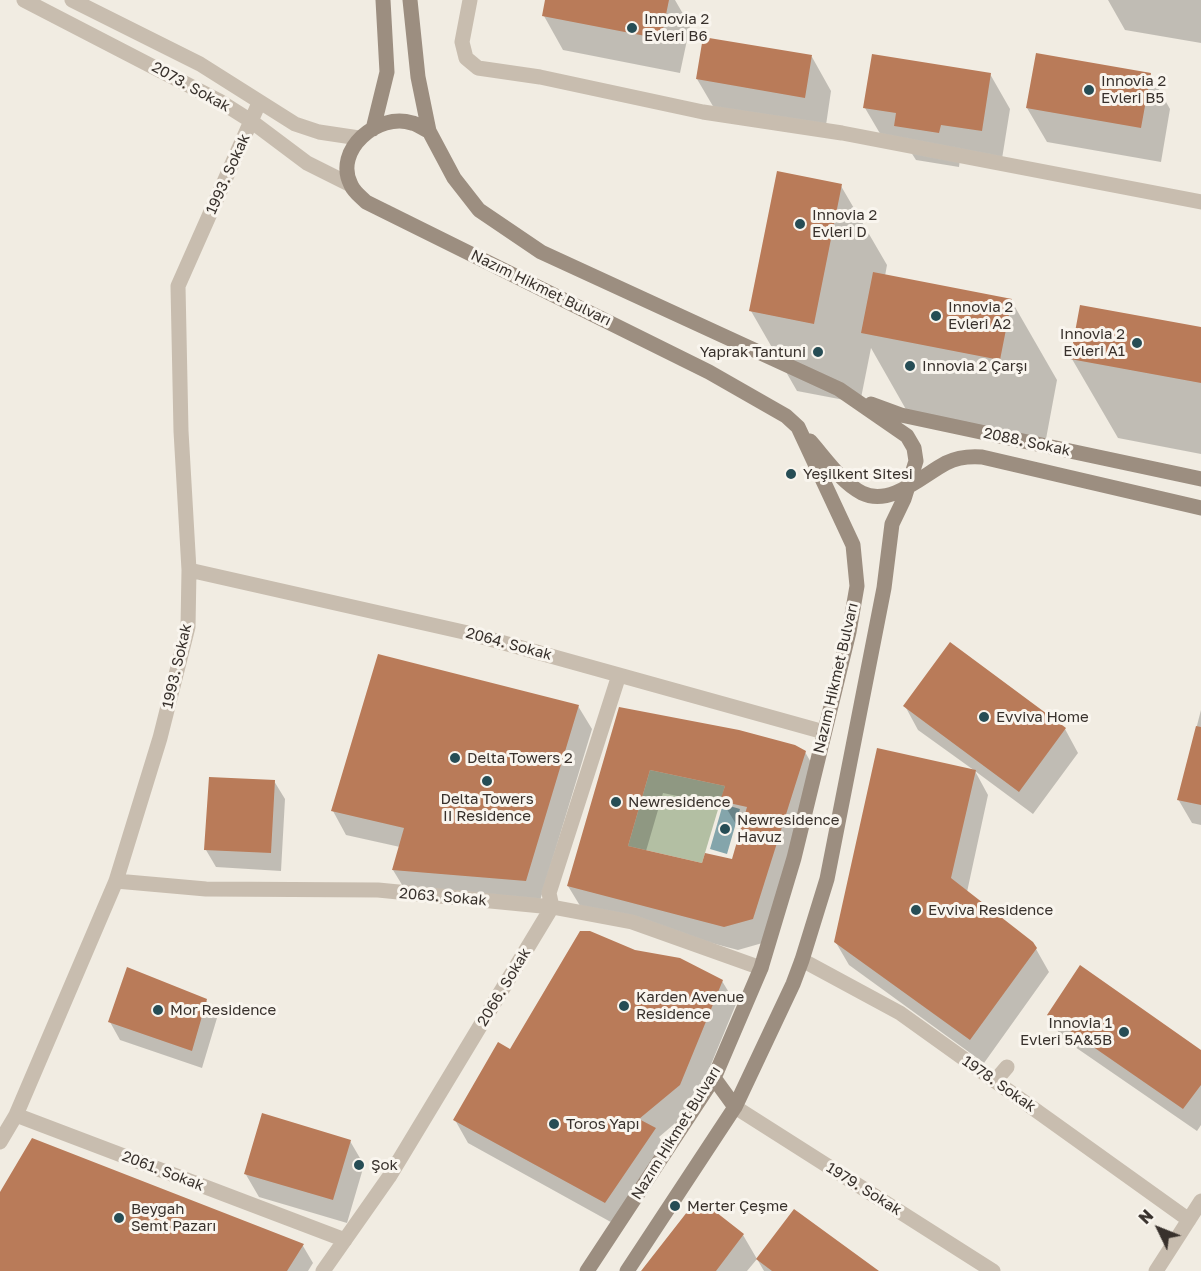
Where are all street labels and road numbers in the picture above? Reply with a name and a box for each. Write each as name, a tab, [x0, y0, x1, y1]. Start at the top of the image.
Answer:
street label: 2073. Sokak	[149, 58, 233, 116]
street label: 1993. Sokak	[202, 131, 254, 217]
street label: Nazım Hikmet Bulvarı	[468, 246, 614, 330]
street label: 2088. Sokak	[982, 424, 1072, 460]
street label: Nazım Hikmet Bulvarı	[810, 601, 862, 755]
street label: 1993. Sokak	[159, 622, 195, 710]
street label: 2064. Sokak	[464, 624, 554, 664]
street label: 2063. Sokak	[398, 884, 488, 910]
street label: 2066. Sokak	[474, 945, 534, 1029]
street label: 1978. Sokak	[959, 1052, 1039, 1116]
street label: Nazım Hikmet Bulvarı	[628, 1063, 724, 1203]
street label: 2061. Sokak	[119, 1147, 207, 1195]
street label: 1979. Sokak	[823, 1159, 905, 1219]

